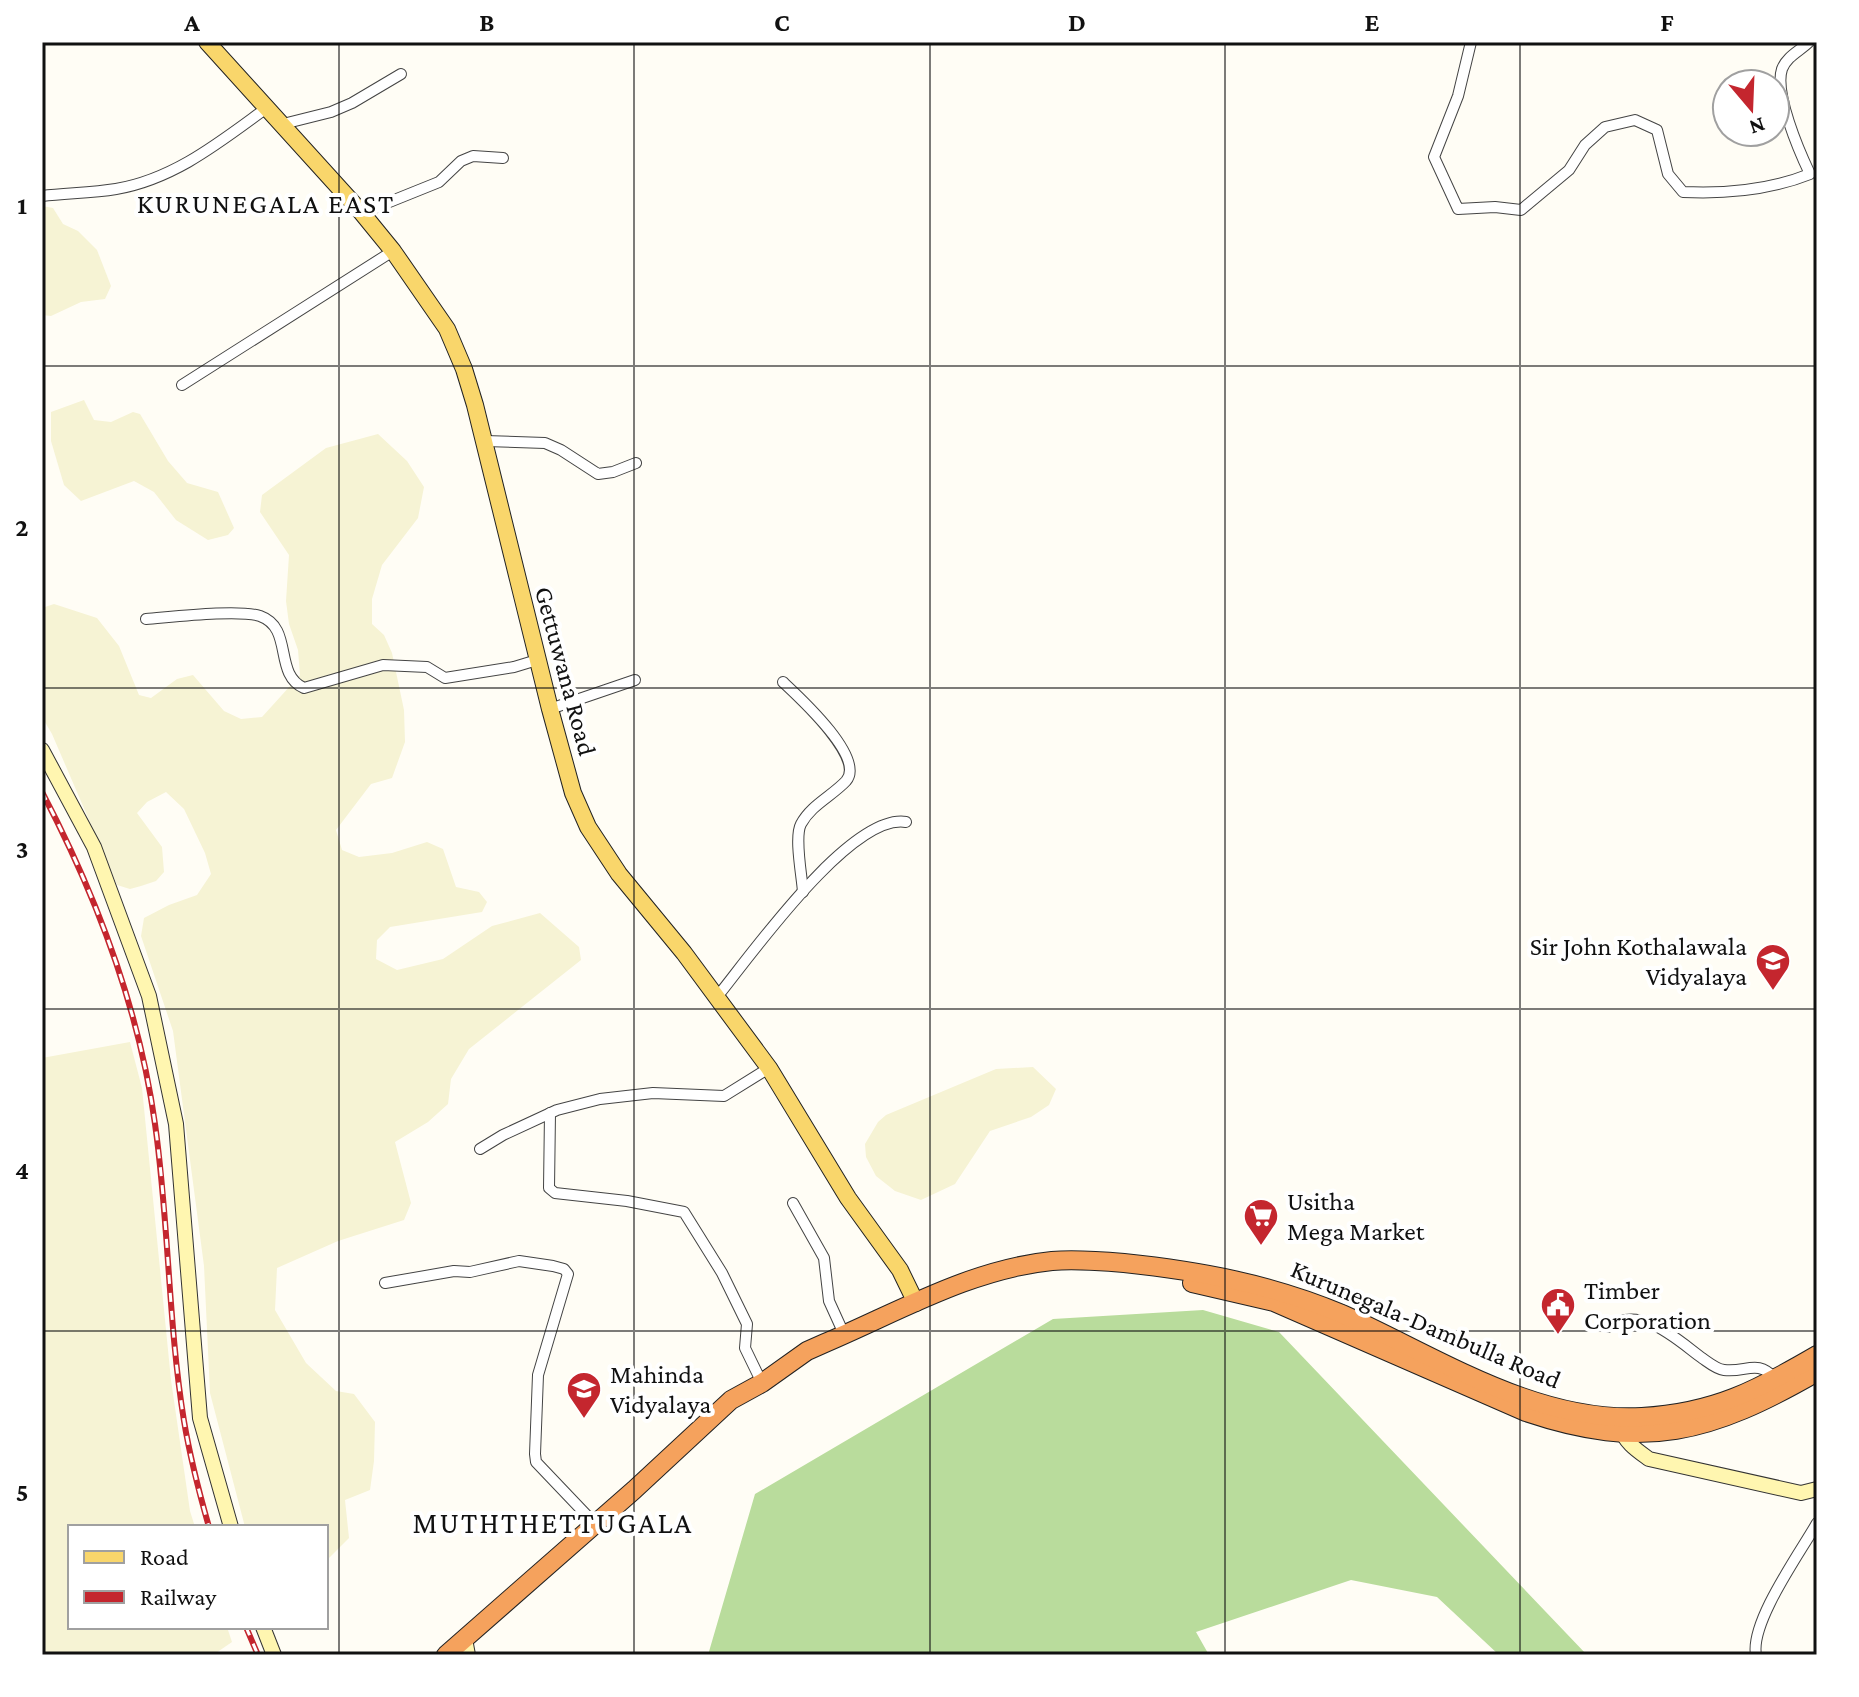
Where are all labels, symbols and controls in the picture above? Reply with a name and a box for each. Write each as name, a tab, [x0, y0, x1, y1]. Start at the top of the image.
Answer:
text: A	[183, 8, 200, 37]
text: B	[479, 8, 495, 37]
text: C	[774, 8, 790, 37]
text: D	[1068, 8, 1086, 37]
text: E	[1365, 8, 1380, 37]
text: F	[1660, 8, 1674, 37]
north arrow	[1711, 68, 1791, 148]
text: N	[1746, 112, 1769, 141]
district label: KURUNEGALA EAST	[137, 188, 395, 219]
text: 1	[17, 191, 27, 220]
text: 2	[15, 513, 29, 542]
street label: Gettuwana Road	[529, 584, 602, 759]
text: 3	[16, 835, 28, 864]
place label: Sir John Kothalawala Vidyalaya	[1530, 932, 1747, 991]
school or university icon: Sir John Kothalawala Vidyalaya	[1754, 942, 1792, 992]
text: 4	[15, 1156, 29, 1185]
place label: Usitha Mega Market	[1287, 1187, 1425, 1246]
supermarket icon: Usitha Mega Market	[1242, 1197, 1280, 1247]
street label: Kurunegala-Dambulla Road	[1287, 1254, 1565, 1395]
place label: Timber Corporation	[1584, 1276, 1711, 1335]
public building icon: Timber Corporation	[1539, 1286, 1577, 1336]
place label: Mahinda Vidyalaya	[610, 1360, 711, 1419]
school or university icon: Mahinda Vidyalaya	[565, 1370, 603, 1420]
text: 5	[16, 1478, 28, 1507]
district label: MUTHTHETTUGALA	[413, 1506, 693, 1539]
legend	[68, 1525, 328, 1629]
text: Road	[140, 1543, 189, 1570]
text: Railway	[140, 1583, 217, 1610]

